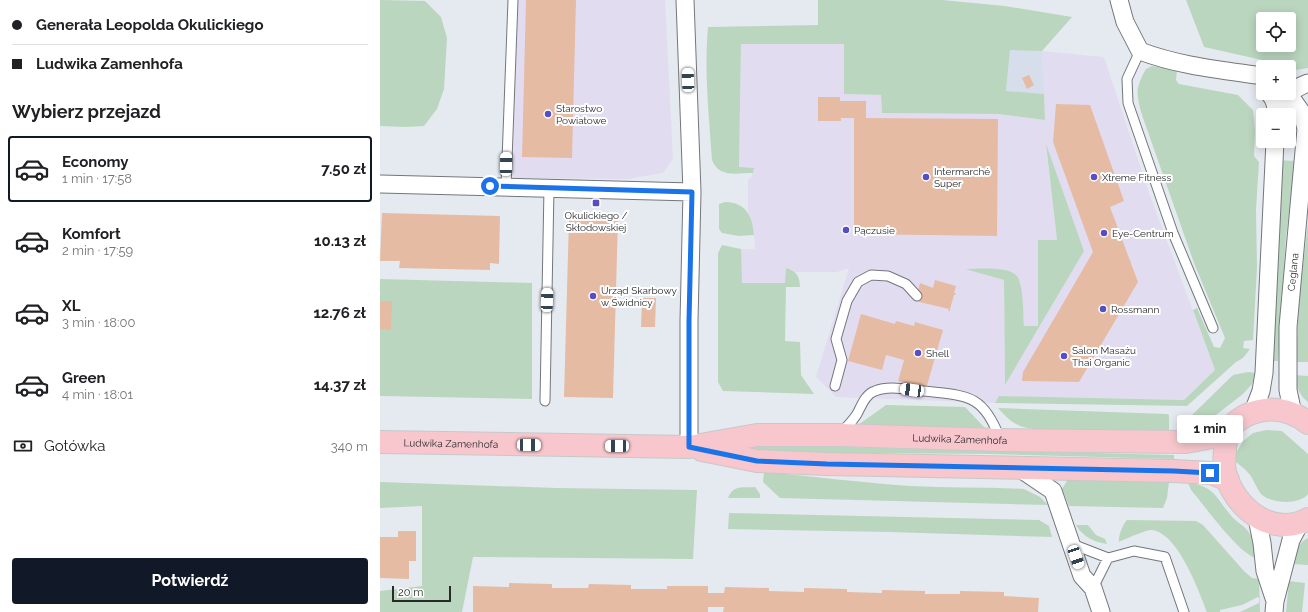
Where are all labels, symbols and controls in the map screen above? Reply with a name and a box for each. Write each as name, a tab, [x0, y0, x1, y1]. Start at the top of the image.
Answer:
map controls	[1256, 12, 1296, 148]
button: locate	[1256, 12, 1296, 52]
text: Generała Leopolda Okulickiego	[36, 16, 263, 34]
text: Ludwika Zamenhofa	[36, 55, 183, 73]
button: +	[1256, 60, 1296, 100]
car	[682, 68, 694, 92]
text: Wybierz przejazd	[12, 101, 161, 122]
place label: Starostwo Powiatowe	[556, 103, 607, 126]
button: −	[1256, 108, 1296, 148]
marker: Starostwo Powiatowe	[543, 109, 553, 119]
icon: car	[14, 151, 50, 187]
car	[500, 152, 512, 176]
text: Economy	[62, 153, 129, 171]
text: 7.50 zł	[321, 160, 366, 178]
place label: Intermarché Super	[934, 166, 990, 189]
text: 1 min · 17:58	[62, 171, 132, 186]
marker: Intermarché Super	[921, 172, 931, 182]
marker: Xtreme Fitness	[1089, 172, 1099, 182]
place label: Xtreme Fitness	[1102, 172, 1171, 183]
route start	[481, 177, 499, 195]
marker: Okulickiego / Skłodowskiej	[591, 198, 601, 208]
place label: Okulickiego / Skłodowskiej	[564, 210, 628, 233]
icon: car	[14, 223, 50, 259]
text: Komfort	[62, 225, 121, 243]
marker: Pączusie	[841, 225, 851, 235]
place label: Pączusie	[854, 225, 895, 236]
marker: Eye-Centrum	[1099, 228, 1109, 238]
place label: Eye-Centrum	[1112, 228, 1174, 239]
text: 10.13 zł	[314, 232, 366, 250]
text: 2 min · 17:59	[62, 243, 133, 258]
street label: Ceglana	[1286, 252, 1300, 292]
place label: Urząd Skarbowy w Świdnicy	[601, 285, 678, 308]
car	[541, 288, 553, 312]
marker: Urząd Skarbowy w Świdnicy	[588, 291, 598, 301]
icon: car	[14, 295, 50, 331]
text: XL	[62, 297, 80, 315]
text: 12.76 zł	[313, 304, 366, 322]
marker: Rossmann	[1098, 304, 1108, 314]
place label: Rossmann	[1111, 304, 1159, 315]
text: 3 min · 18:00	[62, 315, 135, 330]
place label: Salon Masażu Thai Organic	[1072, 345, 1136, 368]
marker: Shell	[913, 348, 923, 358]
place label: Shell	[926, 348, 949, 359]
marker: Salon Masażu Thai Organic	[1059, 351, 1069, 361]
icon: car	[14, 367, 50, 403]
text: Green	[62, 369, 106, 387]
text: 14.37 zł	[314, 376, 366, 394]
car	[899, 382, 925, 398]
text: 4 min · 18:01	[62, 387, 133, 402]
callout: 1 min	[1177, 415, 1243, 443]
text: 1 min	[1194, 421, 1226, 436]
street label: Ludwika Zamenhofa	[912, 432, 1007, 446]
icon: cash	[12, 435, 34, 457]
text: Gotówka	[44, 437, 105, 455]
street label: Ludwika Zamenhofa	[404, 437, 498, 449]
text: 340 m	[331, 439, 368, 454]
car	[517, 439, 541, 451]
car	[605, 440, 629, 452]
route end	[1201, 464, 1219, 482]
car	[1066, 544, 1086, 570]
button: Potwierdź	[12, 558, 368, 604]
scale bar	[392, 584, 451, 603]
text: 20 m	[398, 586, 423, 599]

